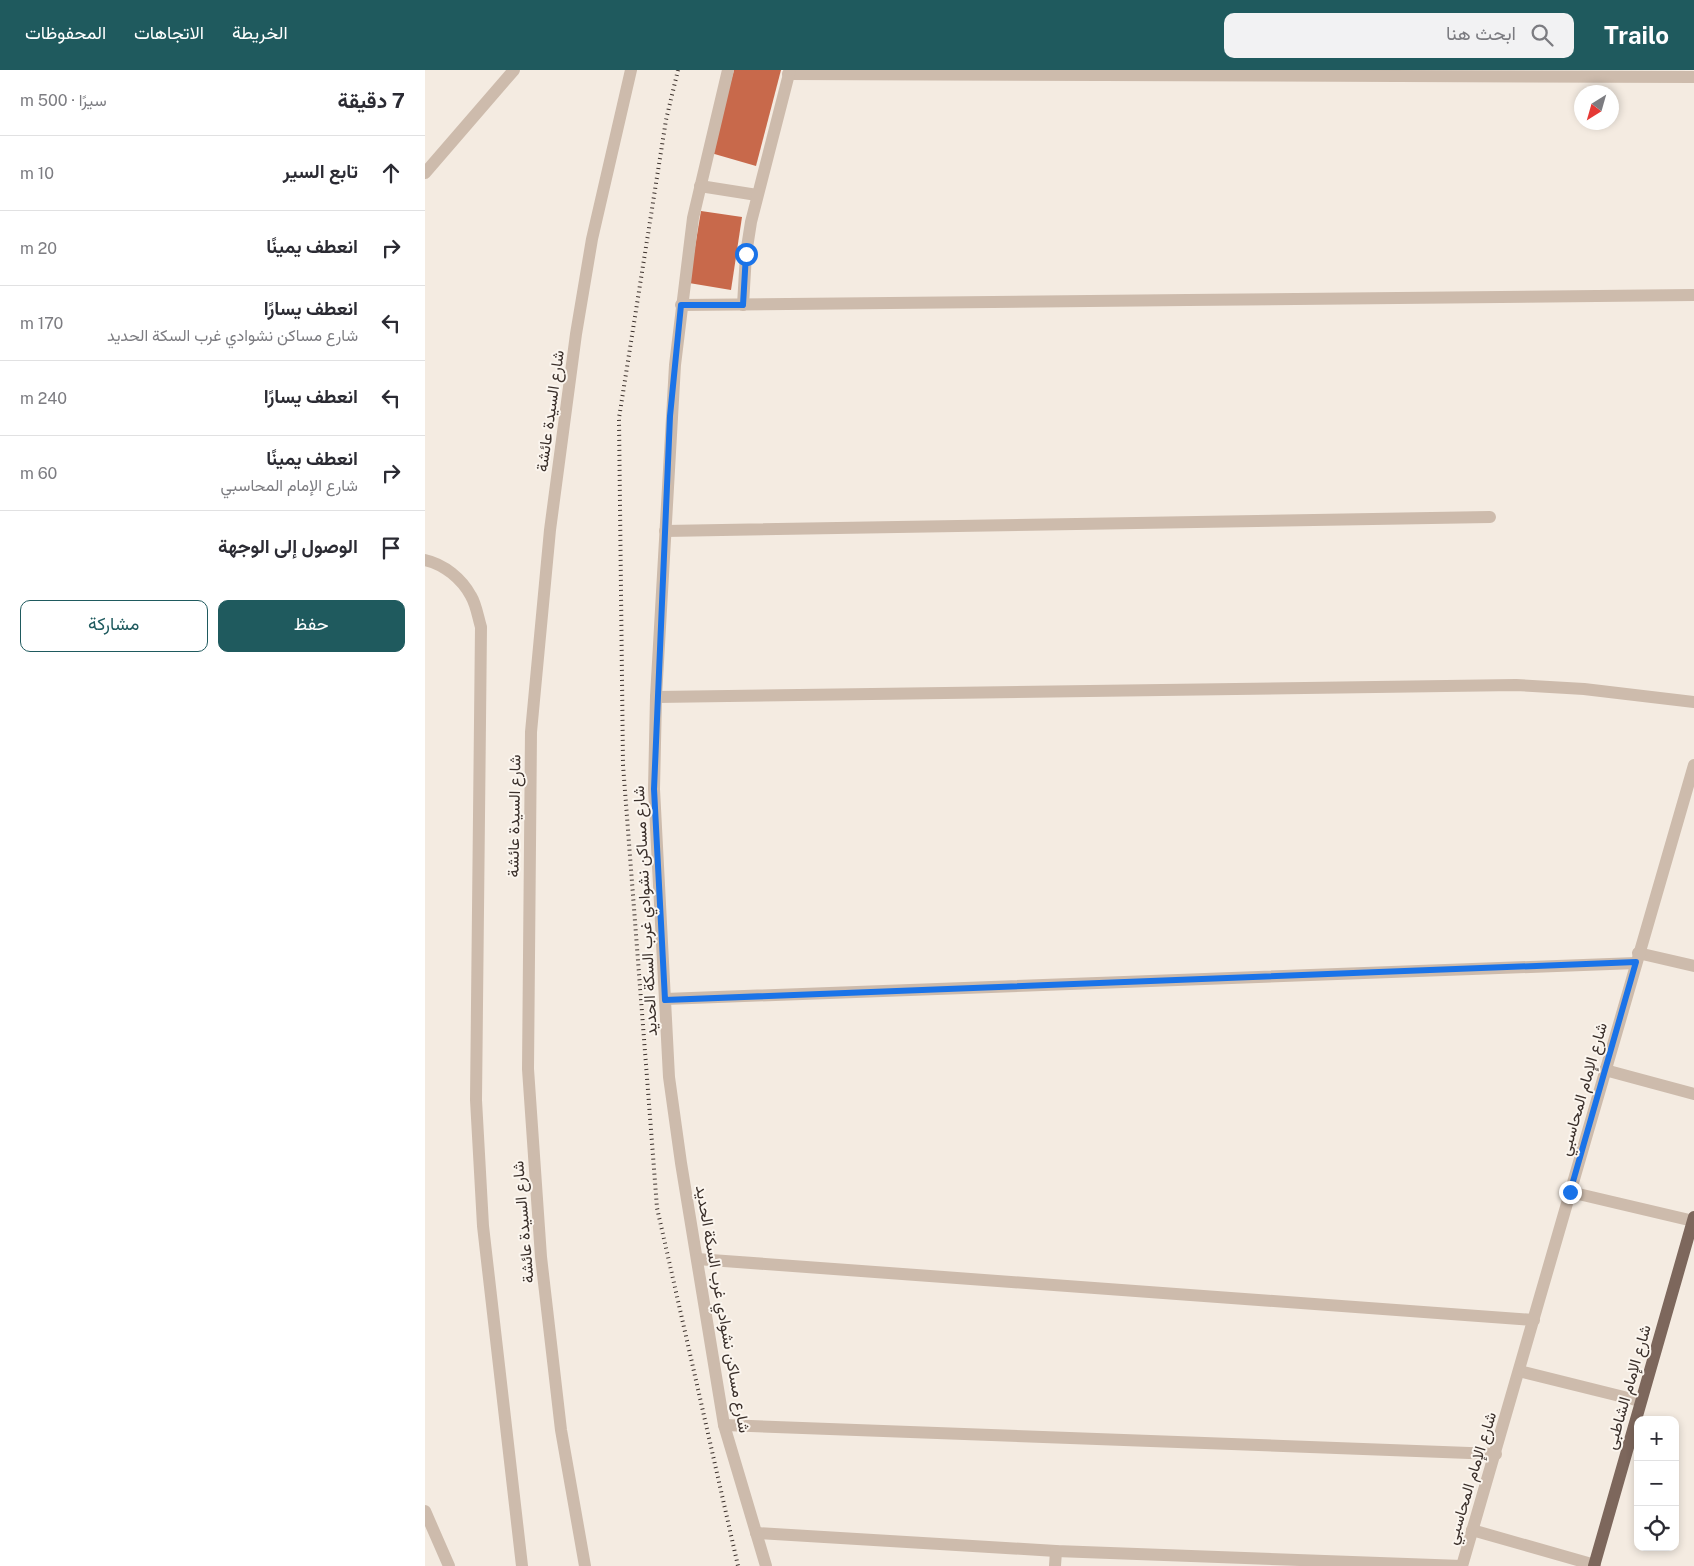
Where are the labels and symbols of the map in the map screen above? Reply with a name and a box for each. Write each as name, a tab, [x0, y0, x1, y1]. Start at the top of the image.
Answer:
north arrow	[1574, 85, 1619, 130]
route start	[735, 243, 758, 266]
street label: شارع السيدة عائشة	[532, 349, 570, 473]
street label: شارع السيدة عائشة	[503, 754, 527, 878]
street label: شارع مساكن نشوادي غرب السكة الحديد	[629, 785, 665, 1037]
street label: شارع الإمام المحاسبي	[1555, 1020, 1615, 1159]
street label: شارع السيدة عائشة	[508, 1160, 540, 1284]
route end	[1559, 1181, 1582, 1204]
street label: شارع مساكن نشوادي غرب السكة الحديد	[688, 1184, 754, 1435]
street label: شارع الإمام الشاطبى	[1601, 1322, 1657, 1452]
street label: شارع الإمام المحاسبي	[1442, 1409, 1504, 1548]

